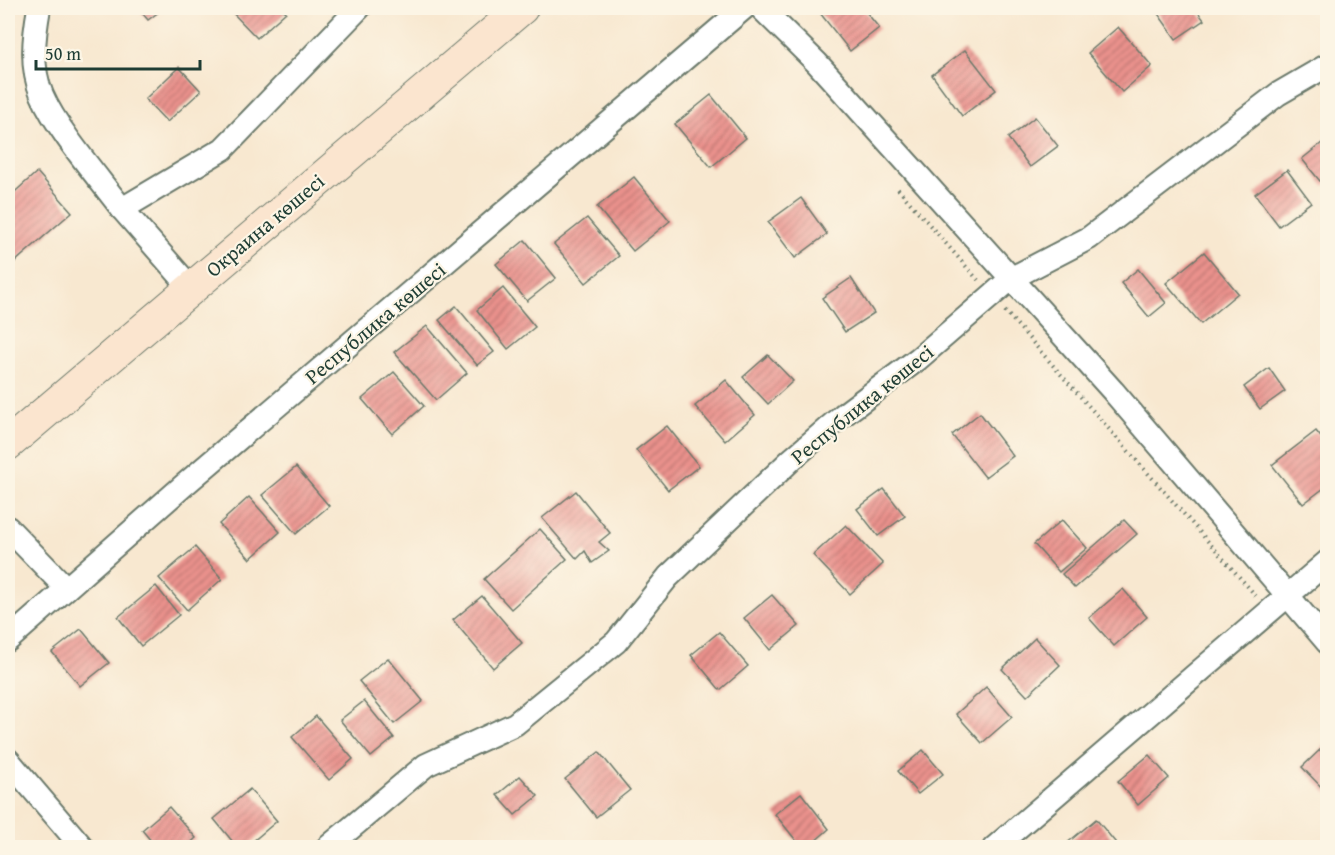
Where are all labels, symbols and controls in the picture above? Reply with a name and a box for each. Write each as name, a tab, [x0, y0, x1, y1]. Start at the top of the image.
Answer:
scale bar	[36, 33, 200, 71]
text: 50 m	[45, 40, 81, 67]
street label: Окраина көшесі	[199, 166, 331, 284]
street label: Республика көшесі	[298, 254, 452, 391]
street label: Республика көшесі	[784, 336, 940, 471]

